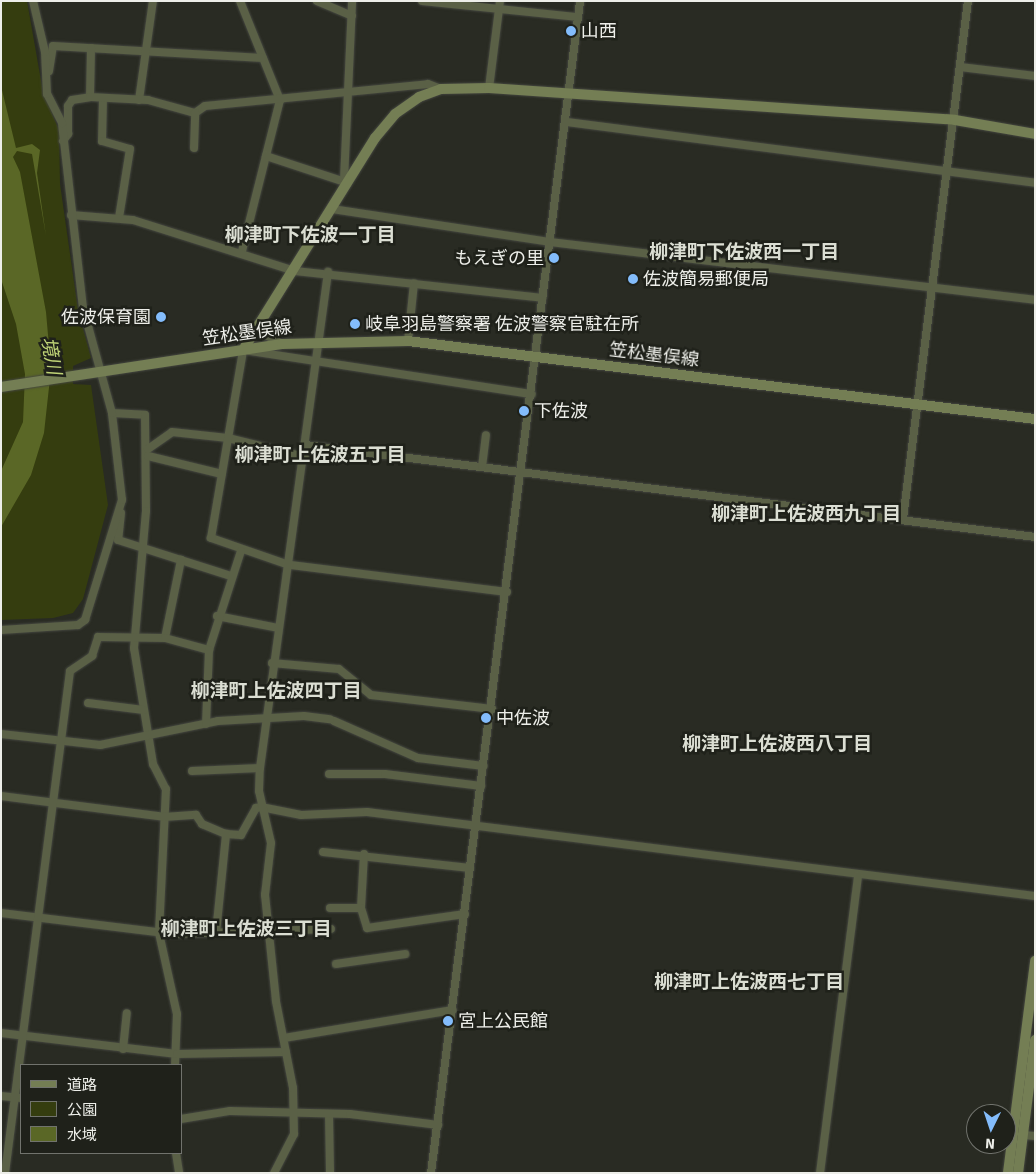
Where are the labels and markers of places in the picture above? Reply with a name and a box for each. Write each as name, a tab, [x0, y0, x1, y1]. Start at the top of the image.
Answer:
place label: 山西	[581, 20, 617, 42]
marker: 山西	[565, 25, 577, 37]
place label: もえぎの里	[454, 247, 544, 269]
marker: もえぎの里	[548, 252, 560, 264]
place label: 佐波簡易郵便局	[643, 268, 769, 290]
marker: 佐波簡易郵便局	[627, 273, 639, 285]
place label: 佐波保育園	[61, 306, 151, 328]
marker: 佐波保育園	[155, 311, 167, 323]
place label: 岐阜羽島警察署 佐波警察官駐在所	[365, 313, 639, 335]
marker: 岐阜羽島警察署 佐波警察官駐在所	[349, 318, 361, 330]
place label: 下佐波	[534, 400, 588, 422]
marker: 下佐波	[518, 405, 530, 417]
place label: 中佐波	[496, 707, 550, 729]
marker: 中佐波	[480, 712, 492, 724]
place label: 宮上公民館	[458, 1010, 548, 1032]
marker: 宮上公民館	[442, 1015, 454, 1027]

